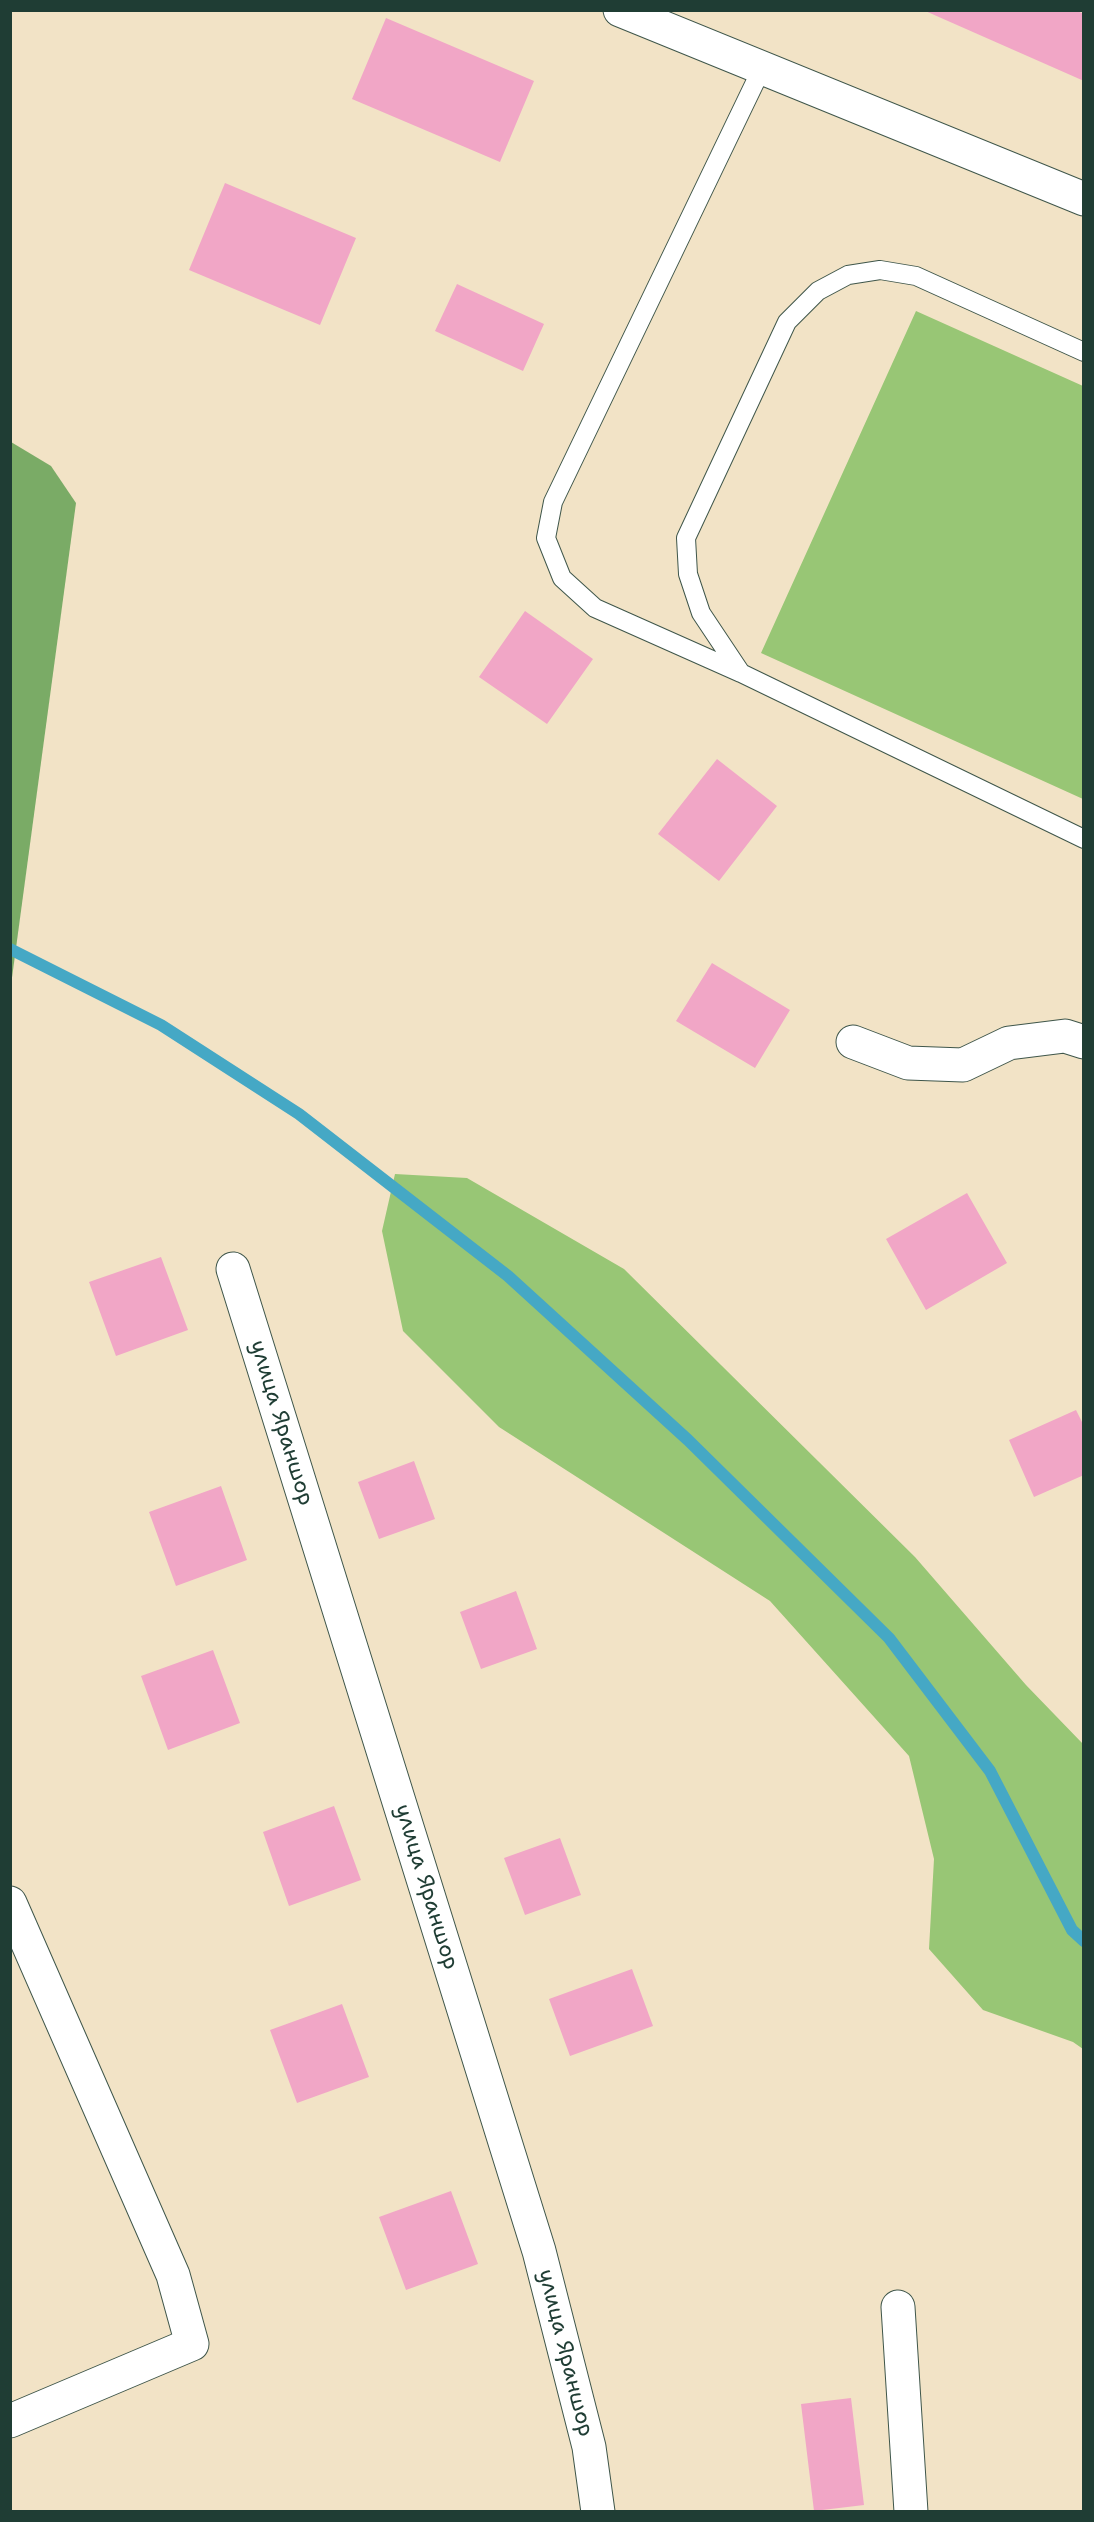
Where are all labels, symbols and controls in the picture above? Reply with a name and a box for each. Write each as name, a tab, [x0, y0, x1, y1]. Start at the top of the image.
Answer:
street label: улица Яраншор	[243, 1337, 319, 1509]
street label: улица Яраншор	[388, 1801, 464, 1973]
street label: улица Яраншор	[531, 2267, 599, 2439]

